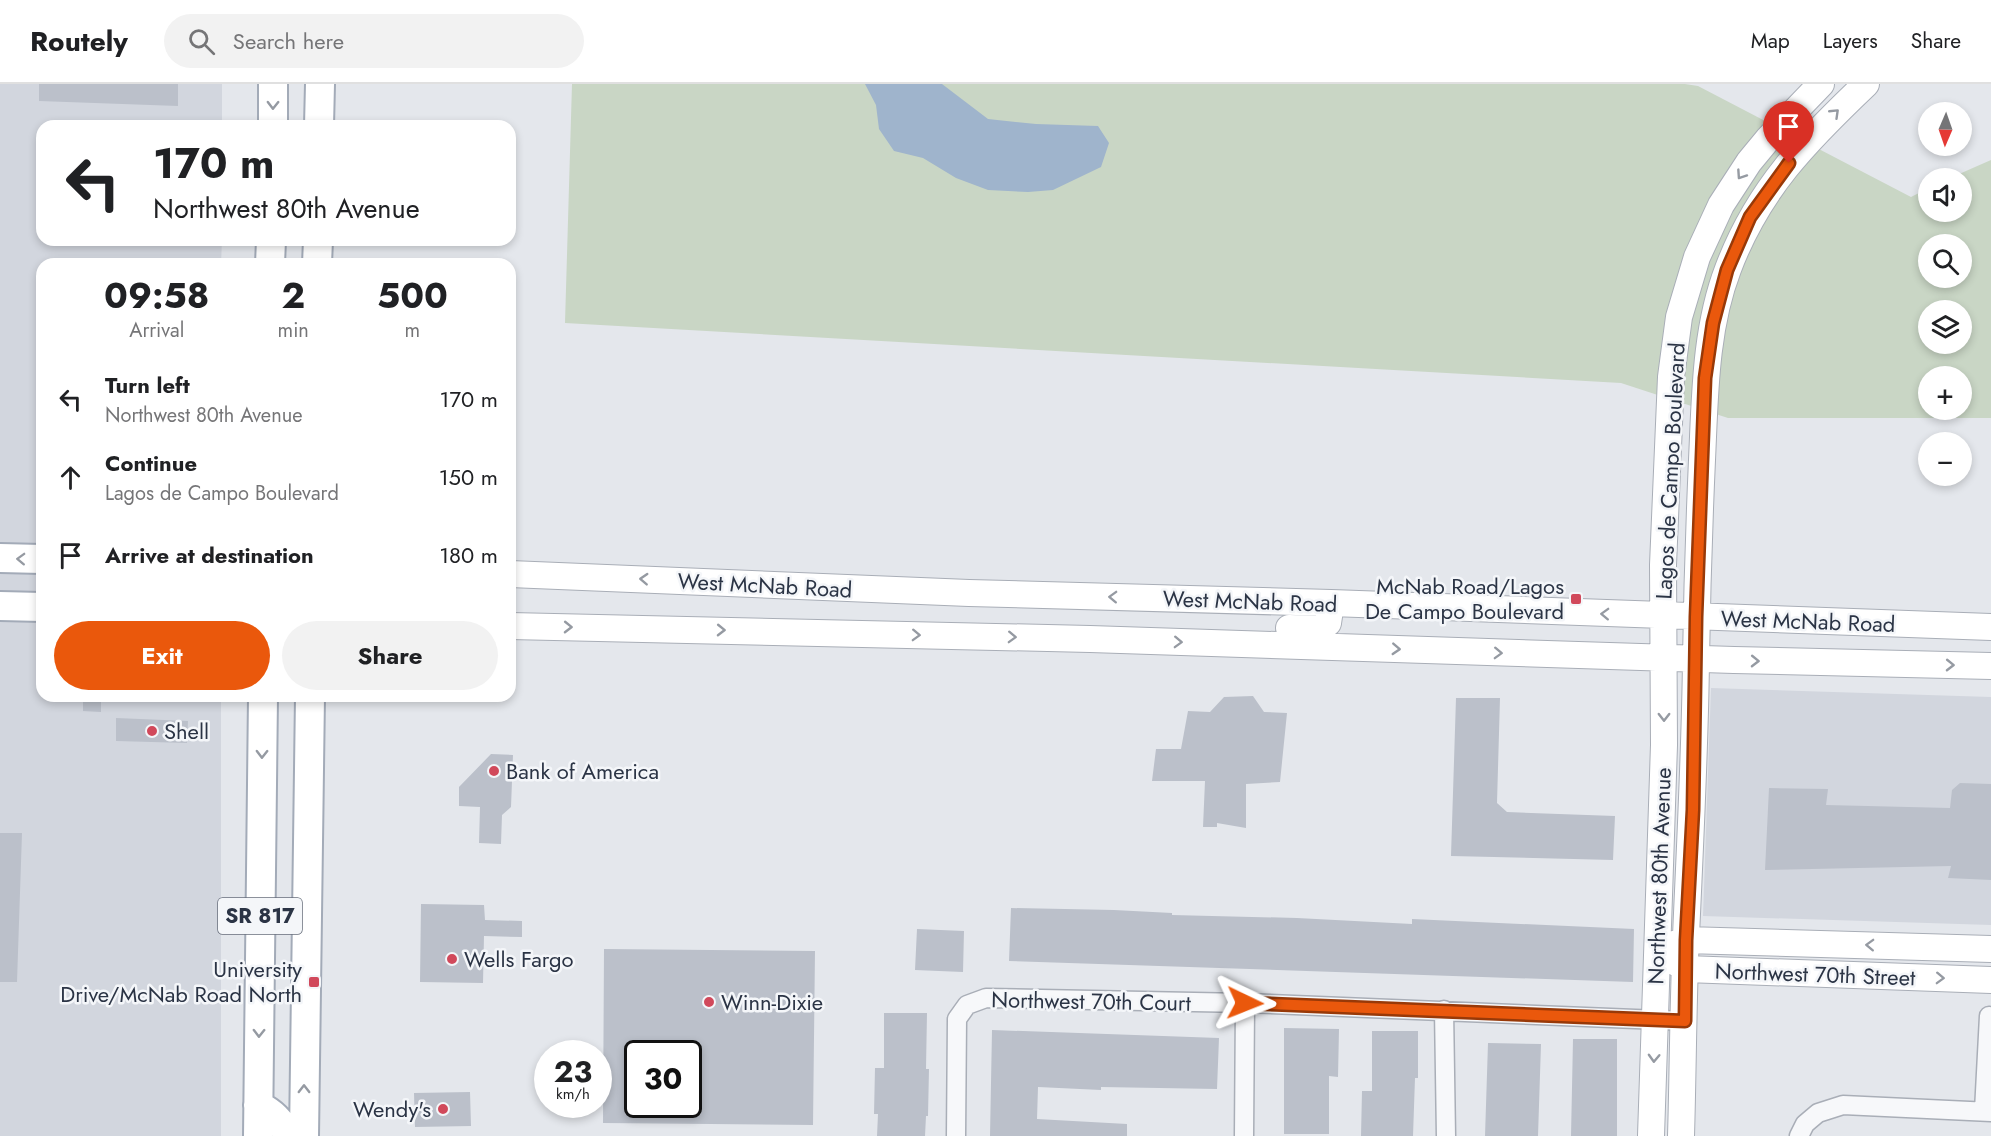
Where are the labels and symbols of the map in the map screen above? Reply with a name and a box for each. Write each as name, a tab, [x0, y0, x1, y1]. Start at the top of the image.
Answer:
one-way arrow	[267, 101, 279, 110]
pin	[1763, 101, 1814, 163]
north arrow	[1918, 102, 1972, 156]
one-way arrow	[1828, 110, 1839, 121]
one-way arrow	[1737, 168, 1748, 179]
street label: Lagos de Campo Boulevard	[1647, 342, 1693, 600]
one-way arrow	[16, 552, 25, 565]
street label: West McNab Road	[677, 564, 853, 606]
place label: McNab Road/Lagos De Campo Boulevard	[1365, 570, 1564, 627]
one-way arrow	[639, 573, 648, 586]
street label: West McNab Road	[1162, 582, 1338, 620]
one-way arrow	[1109, 591, 1118, 603]
marker: McNab Road/Lagos De Campo Boulevard	[1569, 592, 1583, 606]
street label: West McNab Road	[1720, 602, 1896, 640]
one-way arrow	[1600, 608, 1609, 621]
one-way arrow	[564, 621, 573, 633]
one-way arrow	[717, 624, 726, 636]
one-way arrow	[912, 628, 921, 641]
one-way arrow	[1008, 631, 1017, 644]
one-way arrow	[1173, 636, 1182, 648]
one-way arrow	[1392, 642, 1401, 655]
one-way arrow	[1494, 646, 1503, 659]
one-way arrow	[1750, 654, 1759, 667]
one-way arrow	[1945, 659, 1954, 672]
one-way arrow	[1658, 712, 1670, 721]
place label: Shell	[164, 715, 209, 747]
marker: Shell	[145, 724, 159, 738]
one-way arrow	[256, 750, 268, 759]
place label: Bank of America	[506, 755, 659, 787]
marker: Bank of America	[487, 764, 501, 778]
street label: Northwest 80th Avenue	[1639, 767, 1679, 985]
road number: SR 817	[218, 898, 302, 934]
one-way arrow	[1865, 939, 1874, 952]
place label: Wells Fargo	[464, 943, 574, 975]
marker: Wells Fargo	[445, 952, 459, 966]
place label: University Drive/McNab Road North	[60, 953, 302, 1010]
street label: Northwest 70th Street	[1714, 955, 1917, 994]
position arrow	[1213, 971, 1277, 1035]
one-way arrow	[1936, 972, 1945, 985]
marker: University Drive/McNab Road North	[307, 975, 321, 989]
street label: Northwest 70th Court	[991, 983, 1192, 1019]
place label: Winn-Dixie	[721, 986, 823, 1018]
marker: Winn-Dixie	[702, 995, 716, 1009]
one-way arrow	[253, 1029, 265, 1038]
speed limit sign: 30	[624, 1040, 702, 1118]
one-way arrow	[1647, 1054, 1660, 1063]
one-way arrow	[298, 1084, 310, 1093]
place label: Wendy's	[353, 1093, 431, 1125]
marker: Wendy's	[436, 1102, 450, 1116]

